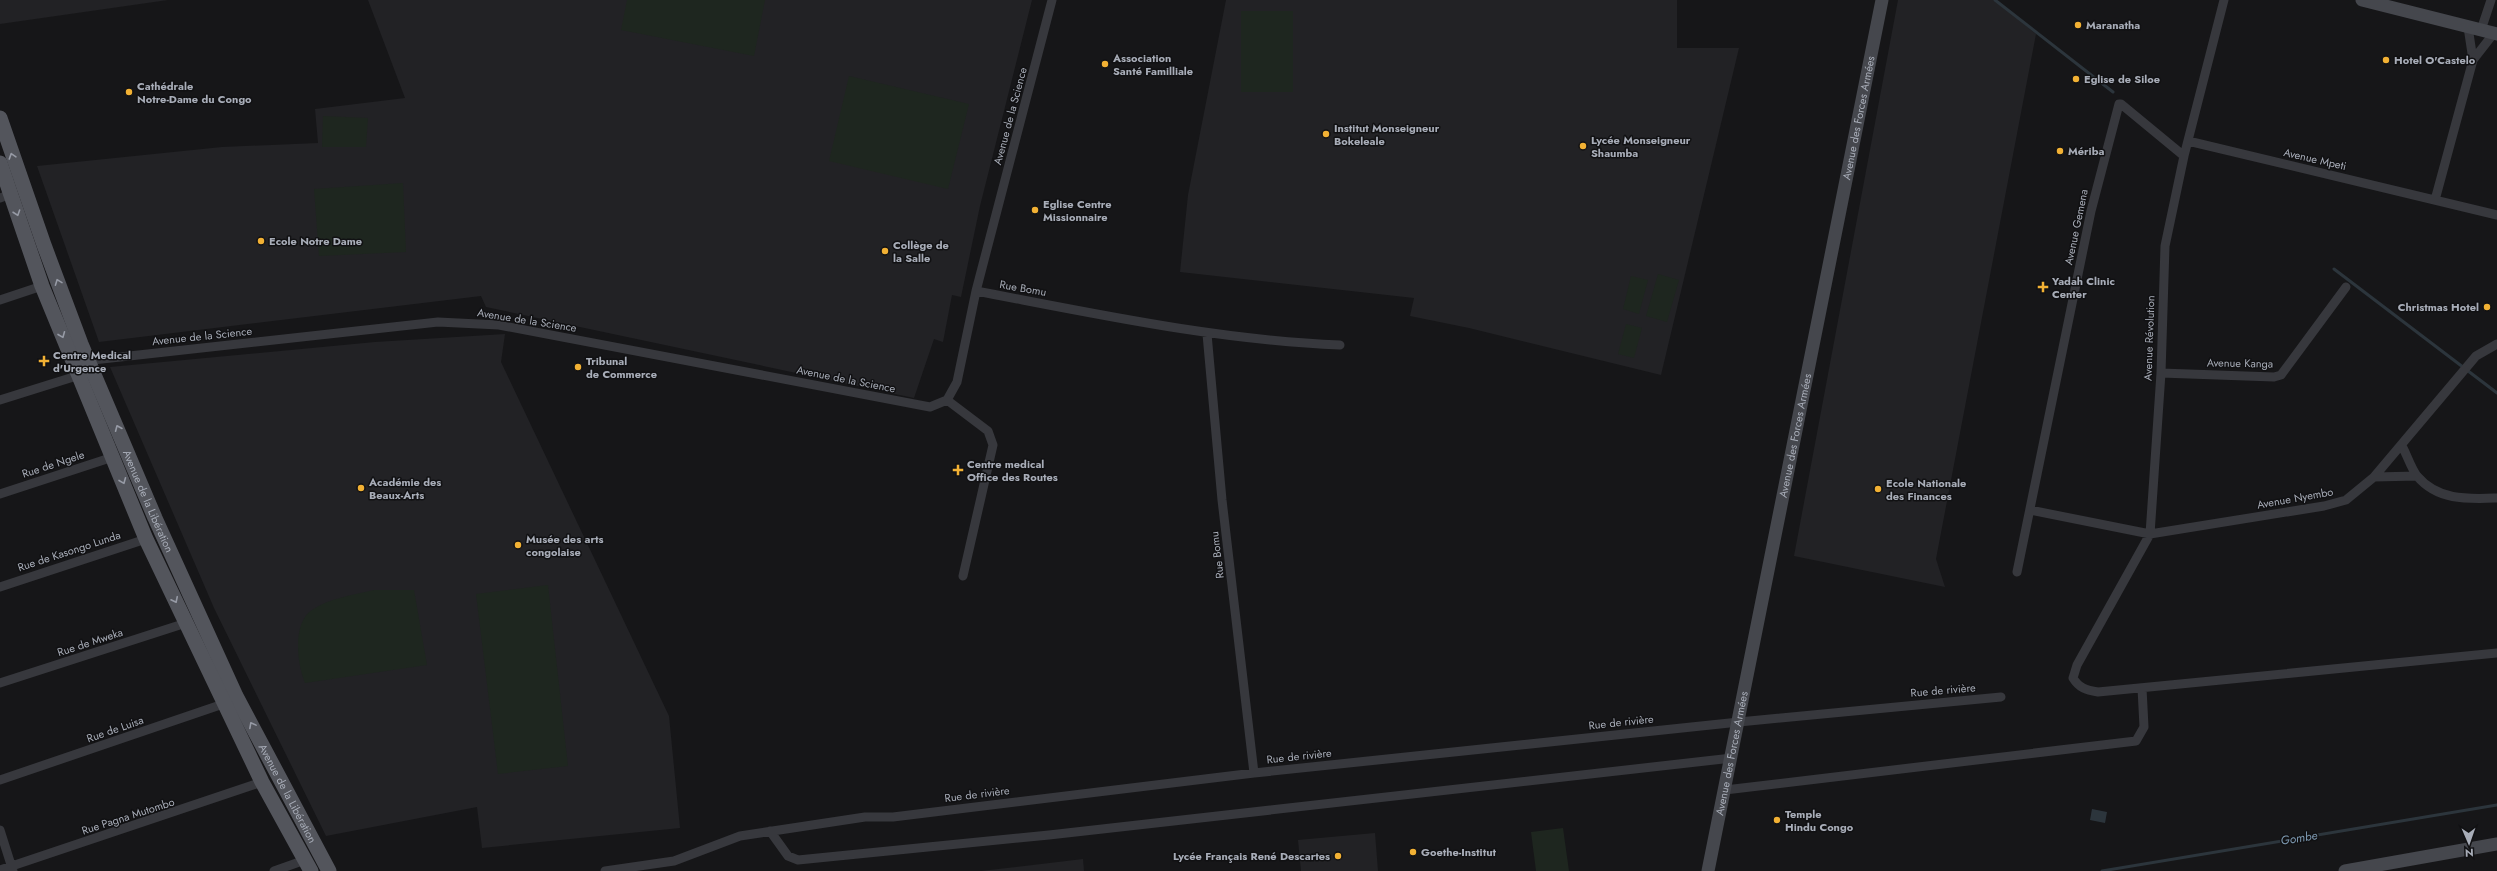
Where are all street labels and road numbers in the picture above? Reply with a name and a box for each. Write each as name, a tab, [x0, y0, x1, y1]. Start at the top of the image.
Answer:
street label: Avenue des Forces Armées	[1838, 54, 1879, 181]
street label: Avenue de la Science	[989, 65, 1031, 167]
street label: Avenue Mpeti	[2282, 144, 2348, 174]
street label: Avenue Gemena	[2060, 188, 2092, 266]
street label: Rue Bomu	[998, 276, 1048, 300]
street label: Avenue Révolution	[2140, 295, 2158, 381]
street label: Avenue de la Science	[476, 304, 578, 336]
street label: Avenue de la Science	[151, 323, 253, 349]
street label: Avenue Kanga	[2207, 354, 2273, 372]
street label: Avenue de la Science	[795, 362, 897, 396]
street label: Avenue des Forces Armées	[1775, 372, 1815, 499]
street label: Rue de Ngele	[20, 446, 87, 482]
street label: Avenue de la Libération	[119, 447, 178, 555]
street label: Avenue Nyembo	[2256, 483, 2334, 513]
street label: Rue de Kasongo Lunda	[16, 527, 122, 575]
street label: Rue Bomu	[1206, 530, 1228, 580]
street label: Rue de Mweka	[55, 624, 125, 660]
street label: Rue de rivière	[1910, 679, 1977, 701]
street label: Avenue des Forces Armées	[1711, 689, 1752, 817]
street label: Rue de rivière	[1588, 711, 1655, 733]
street label: Rue de Luisa	[84, 712, 146, 746]
street label: Avenue de la Libération	[255, 741, 321, 846]
street label: Rue de rivière	[1266, 745, 1333, 767]
street label: Rue de rivière	[944, 782, 1011, 806]
street label: Rue Pagna Mutombo	[80, 793, 176, 839]

